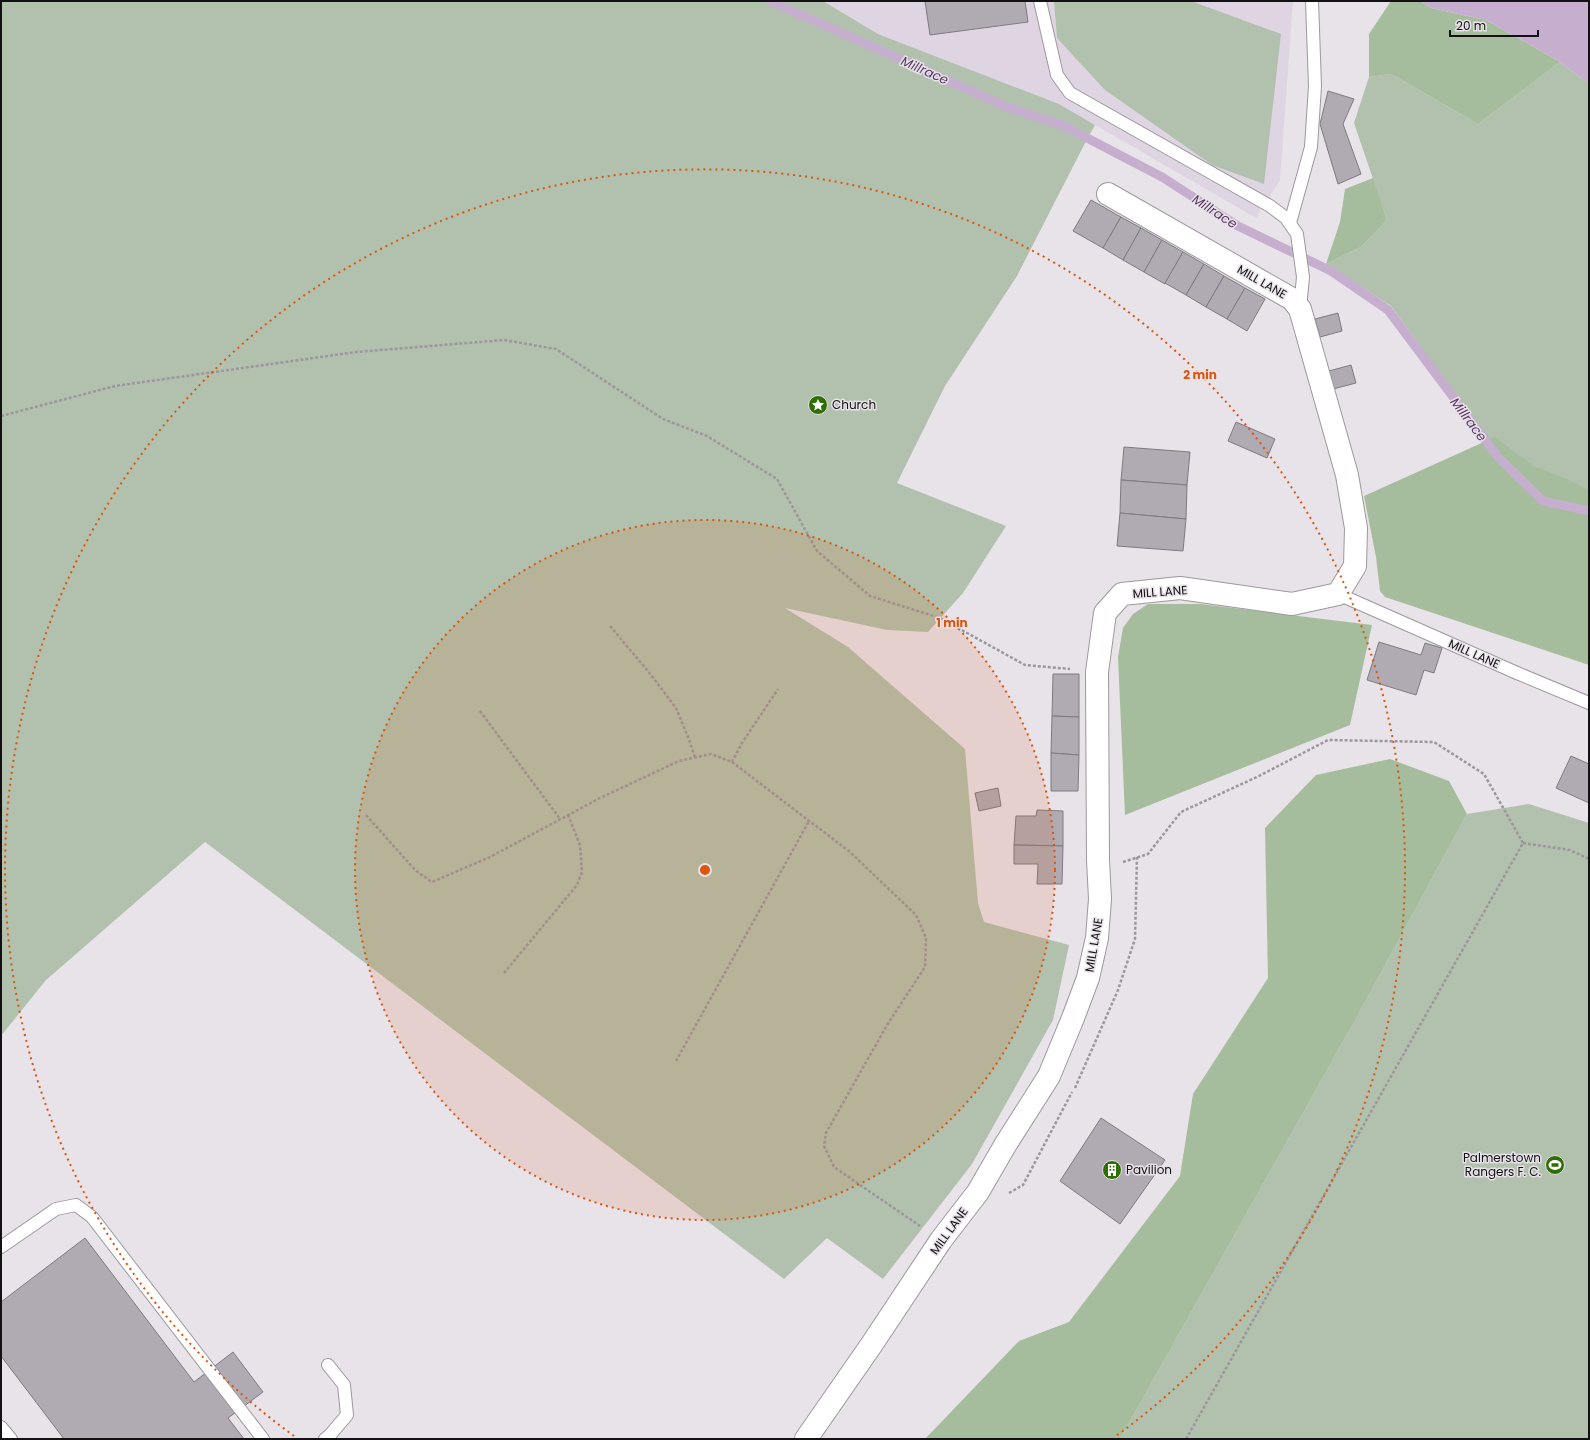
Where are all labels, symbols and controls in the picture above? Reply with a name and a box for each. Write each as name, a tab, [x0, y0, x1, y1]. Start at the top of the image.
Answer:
scale bar	[1450, 12, 1538, 38]
text: 20 m	[1456, 17, 1486, 34]
water label: Millrace	[898, 52, 952, 89]
water label: Millrace	[1188, 190, 1241, 233]
street label: MILL LANE	[1234, 261, 1290, 303]
text: 2 min	[1183, 366, 1217, 383]
water label: Millrace	[1446, 393, 1491, 445]
place icon: Church	[807, 394, 829, 416]
place label: Church	[832, 396, 876, 413]
street label: MILL LANE	[1132, 581, 1188, 602]
text: 1 min	[936, 614, 968, 631]
street label: MILL LANE	[1446, 635, 1503, 672]
centre of rings	[698, 863, 712, 877]
street label: MILL LANE	[1080, 916, 1107, 973]
place label: Palmerstown Rangers F. C.	[1463, 1149, 1541, 1180]
sports icon: Palmerstown Rangers F. C.	[1544, 1154, 1566, 1176]
building icon: Pavilion	[1101, 1159, 1123, 1181]
place label: Pavilion	[1126, 1161, 1172, 1178]
street label: MILL LANE	[926, 1204, 972, 1258]

